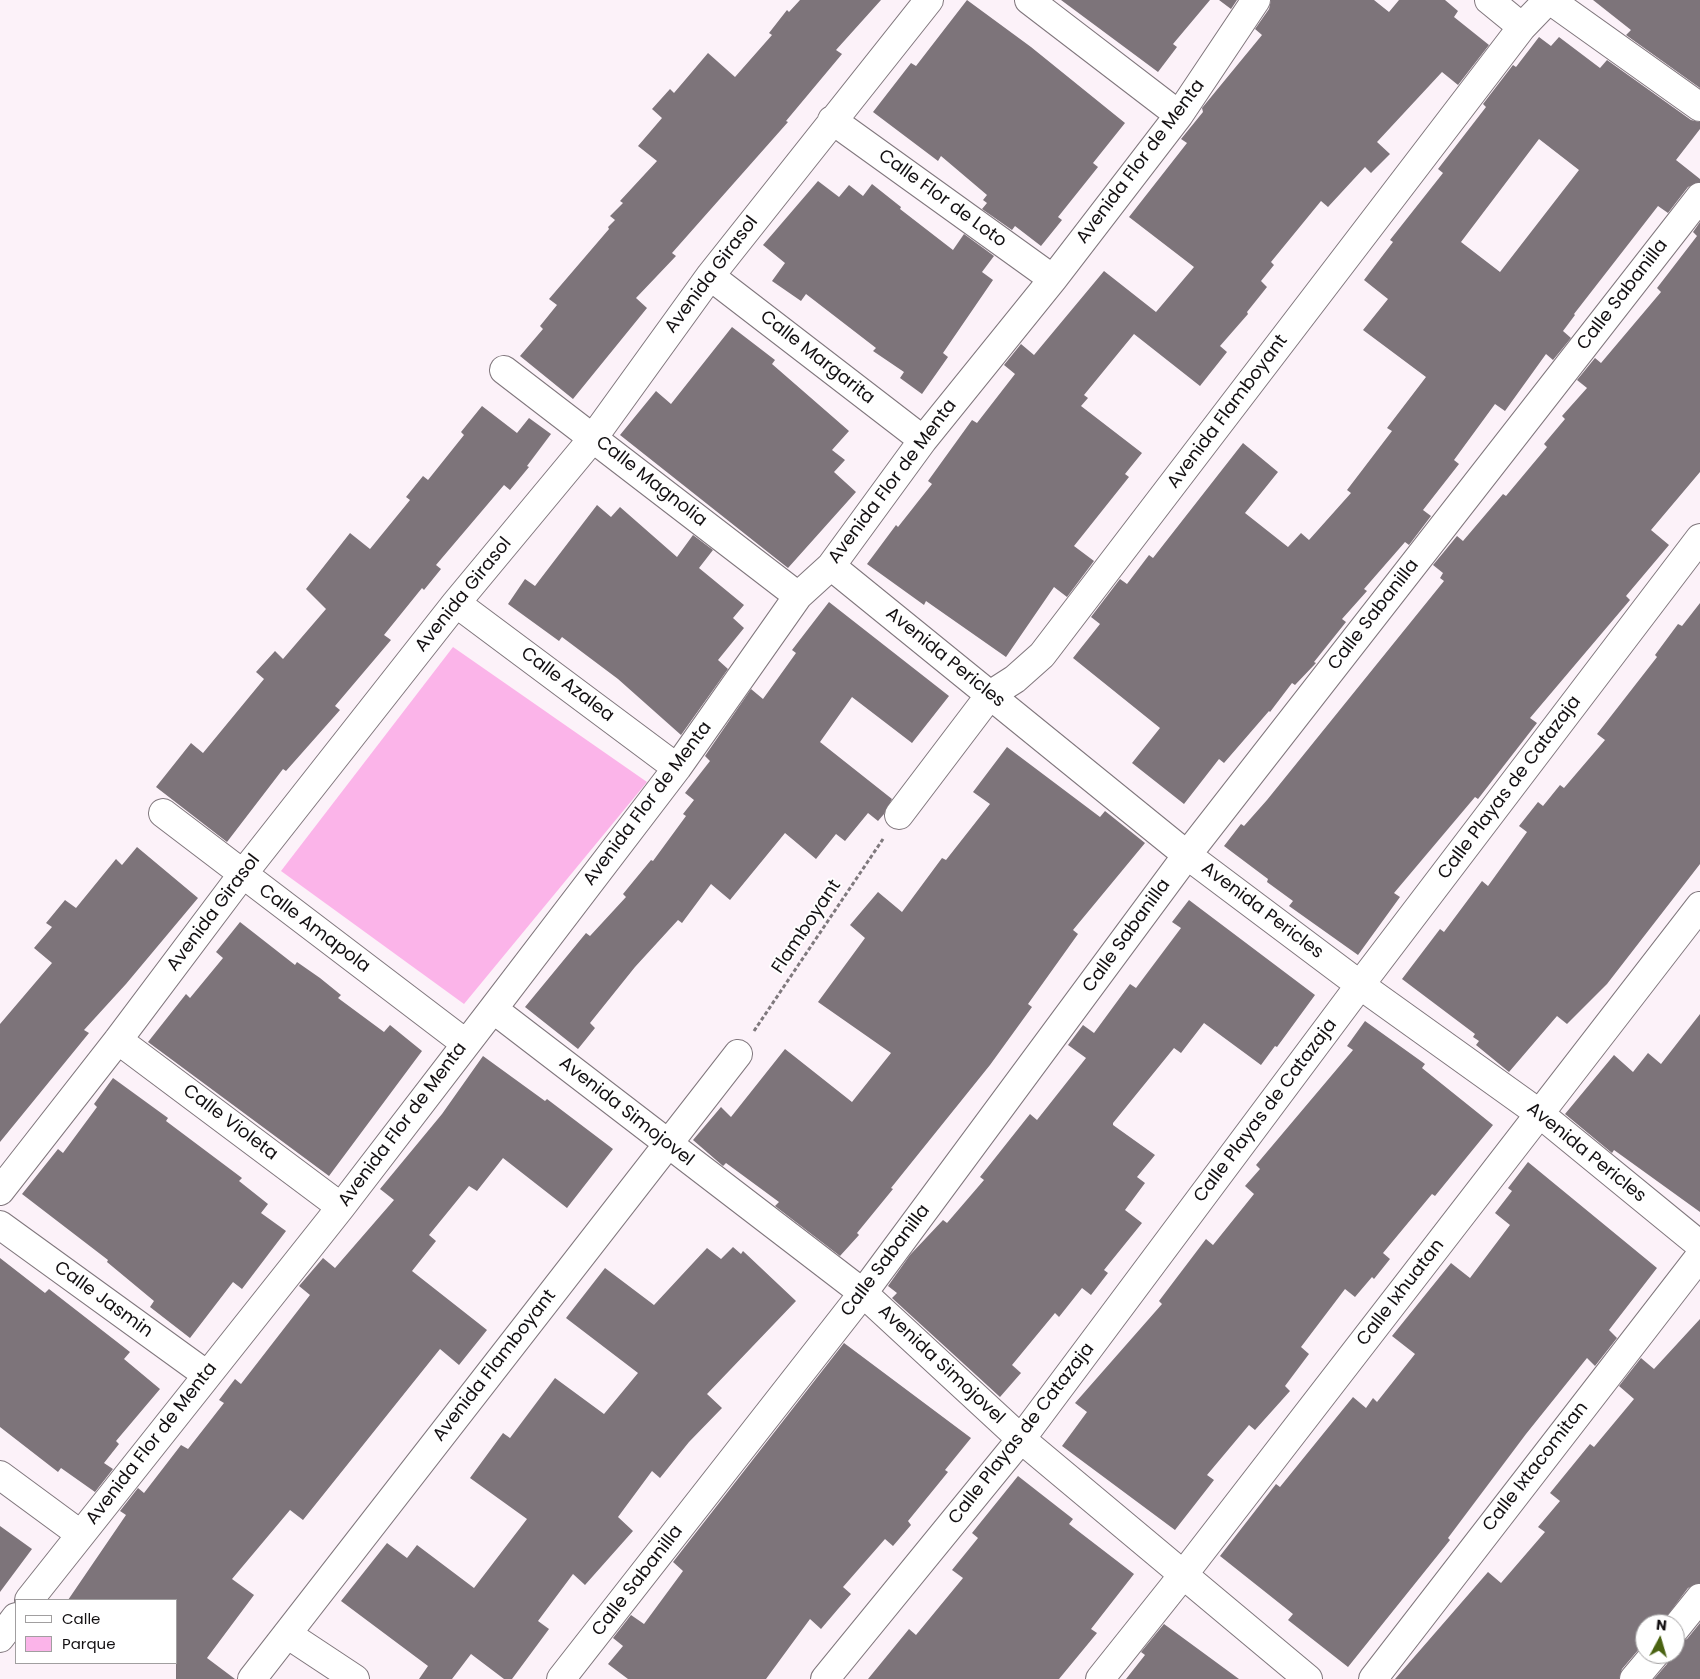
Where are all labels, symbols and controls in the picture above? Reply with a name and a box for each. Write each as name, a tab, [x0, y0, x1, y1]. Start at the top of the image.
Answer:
street label: Avenida Flor de Menta	[1072, 76, 1210, 248]
street label: Calle Flor de Loto	[874, 145, 1010, 253]
street label: Avenida Girasol	[661, 212, 763, 338]
street label: Calle Sabanilla	[1573, 235, 1673, 355]
street label: Calle Margarita	[755, 307, 879, 409]
street label: Avenida Flamboyant	[1163, 331, 1293, 493]
street label: Avenida Flor de Menta	[824, 396, 962, 568]
street label: Calle Magnolia	[591, 432, 711, 532]
street label: Avenida Girasol	[411, 533, 517, 657]
street label: Calle Sabanilla	[1324, 555, 1424, 675]
street label: Avenida Pericles	[881, 603, 1009, 713]
street label: Calle Azalea	[516, 643, 618, 727]
street label: Calle Playas de Catazaja	[1434, 692, 1586, 884]
street label: Avenida Flor de Menta	[579, 718, 717, 890]
street label: Avenida Girasol	[163, 850, 265, 976]
street label: Avenida Pericles	[1197, 858, 1327, 964]
street label: Calle Sabanilla	[1079, 875, 1175, 997]
street label: Flamboyant	[768, 876, 846, 978]
street label: Calle Amapola	[254, 880, 374, 978]
street label: Calle Playas de Catazaja	[1190, 1015, 1342, 1207]
street label: Avenida Flor de Menta	[334, 1039, 472, 1211]
street label: Avenida Simojovel	[554, 1053, 698, 1171]
street label: Calle Violeta	[178, 1080, 282, 1166]
street label: Avenida Pericles	[1522, 1098, 1650, 1208]
street label: Calle Sabanilla	[837, 1201, 935, 1321]
street label: Calle Ixhuatan	[1353, 1235, 1449, 1351]
street label: Calle Jasmin	[50, 1257, 156, 1343]
street label: Avenida Flamboyant	[429, 1286, 561, 1446]
street label: Avenida Simojovel	[873, 1301, 1009, 1429]
street label: Calle Playas de Catazaja	[944, 1339, 1100, 1529]
street label: Avenida Flor de Menta	[82, 1359, 222, 1529]
street label: Calle Ixtacomitan	[1479, 1398, 1593, 1536]
street label: Calle Sabanilla	[588, 1521, 688, 1641]
legend	[15, 1599, 178, 1664]
text: Calle	[62, 1608, 100, 1629]
north arrow	[1635, 1614, 1685, 1664]
text: N	[1655, 1615, 1668, 1636]
text: Parque	[62, 1633, 115, 1654]

